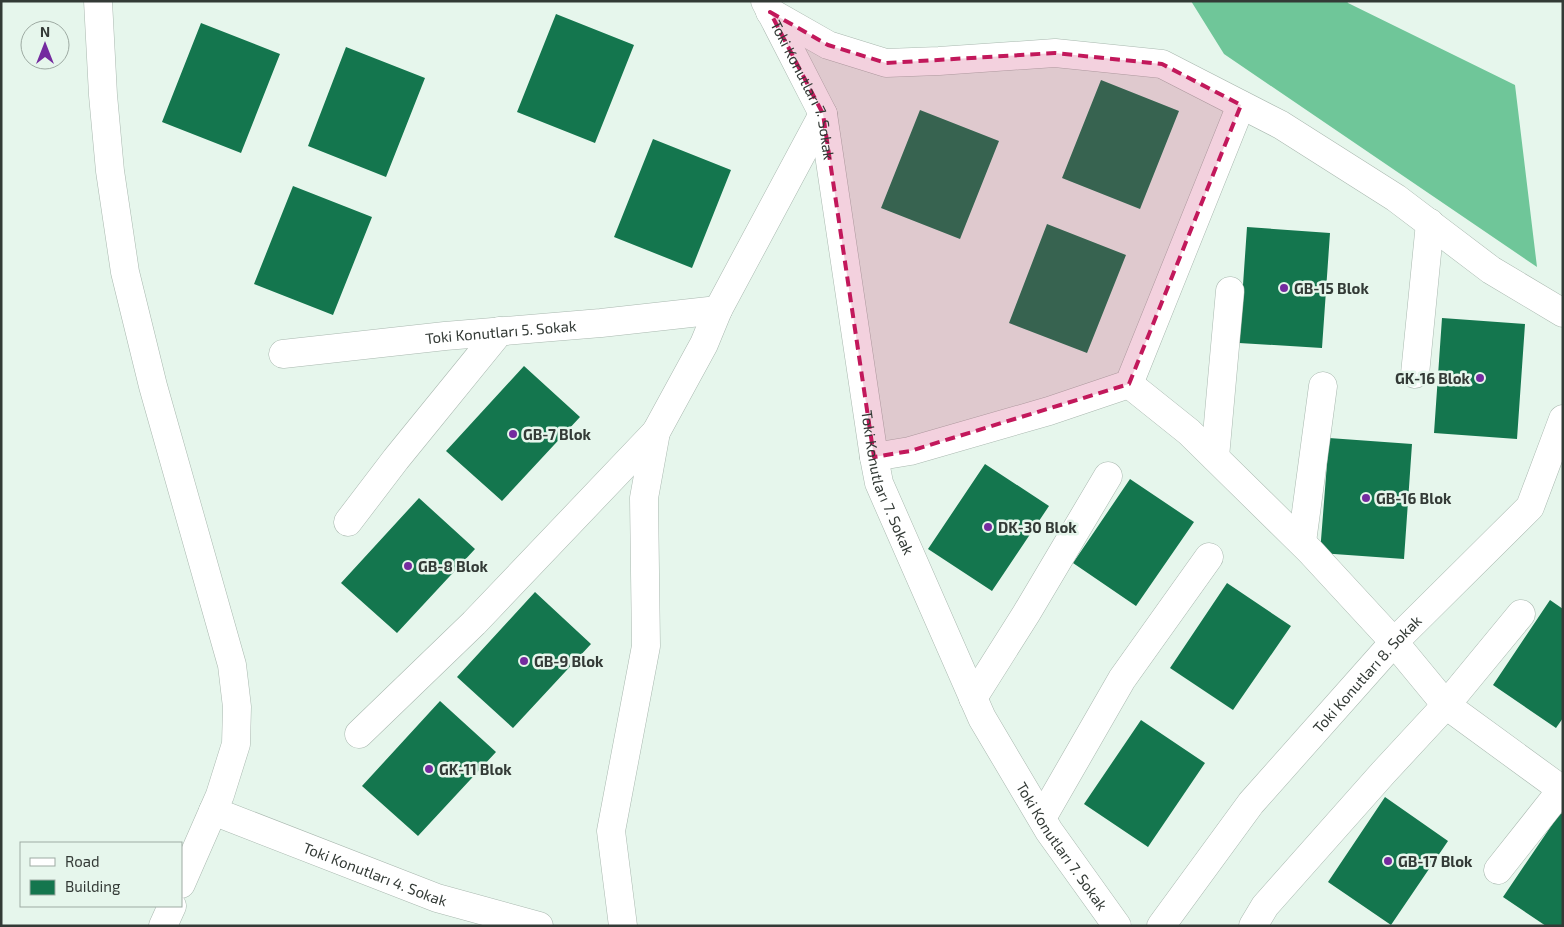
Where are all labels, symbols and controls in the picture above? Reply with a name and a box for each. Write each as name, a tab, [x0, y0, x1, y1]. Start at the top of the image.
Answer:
street label: Toki Konutları 7. Sokak	[767, 17, 839, 161]
north arrow	[20, 20, 70, 70]
text: N	[40, 23, 50, 40]
place label: GB-15 Blok	[1294, 279, 1369, 297]
marker: GB-15 Blok	[1278, 282, 1290, 294]
street label: Toki Konutları 5. Sokak	[424, 316, 577, 347]
place label: GK-16 Blok	[1395, 369, 1471, 387]
marker: GK-16 Blok	[1474, 372, 1486, 384]
street label: Toki Konutları 7. Sokak	[858, 409, 918, 558]
place label: GB-7 Blok	[523, 425, 591, 443]
marker: GB-7 Blok	[507, 428, 519, 440]
place label: GB-16 Blok	[1376, 489, 1452, 507]
marker: GB-16 Blok	[1360, 492, 1372, 504]
place label: DK-30 Blok	[998, 518, 1077, 536]
marker: DK-30 Blok	[982, 521, 994, 533]
place label: GB-8 Blok	[418, 557, 488, 575]
marker: GB-8 Blok	[402, 560, 414, 572]
street label: Toki Konutları 8. Sokak	[1309, 611, 1425, 736]
place label: GB-9 Blok	[534, 652, 604, 670]
marker: GB-9 Blok	[518, 655, 530, 667]
place label: GK-11 Blok	[439, 760, 512, 778]
marker: GK-11 Blok	[423, 763, 435, 775]
street label: Toki Konutları 7. Sokak	[1013, 779, 1112, 914]
street label: Toki Konutları 4. Sokak	[301, 838, 450, 909]
legend	[20, 842, 182, 907]
text: Road	[65, 852, 100, 870]
place label: GB-17 Blok	[1398, 852, 1473, 870]
marker: GB-17 Blok	[1382, 855, 1394, 867]
text: Building	[65, 877, 121, 895]

